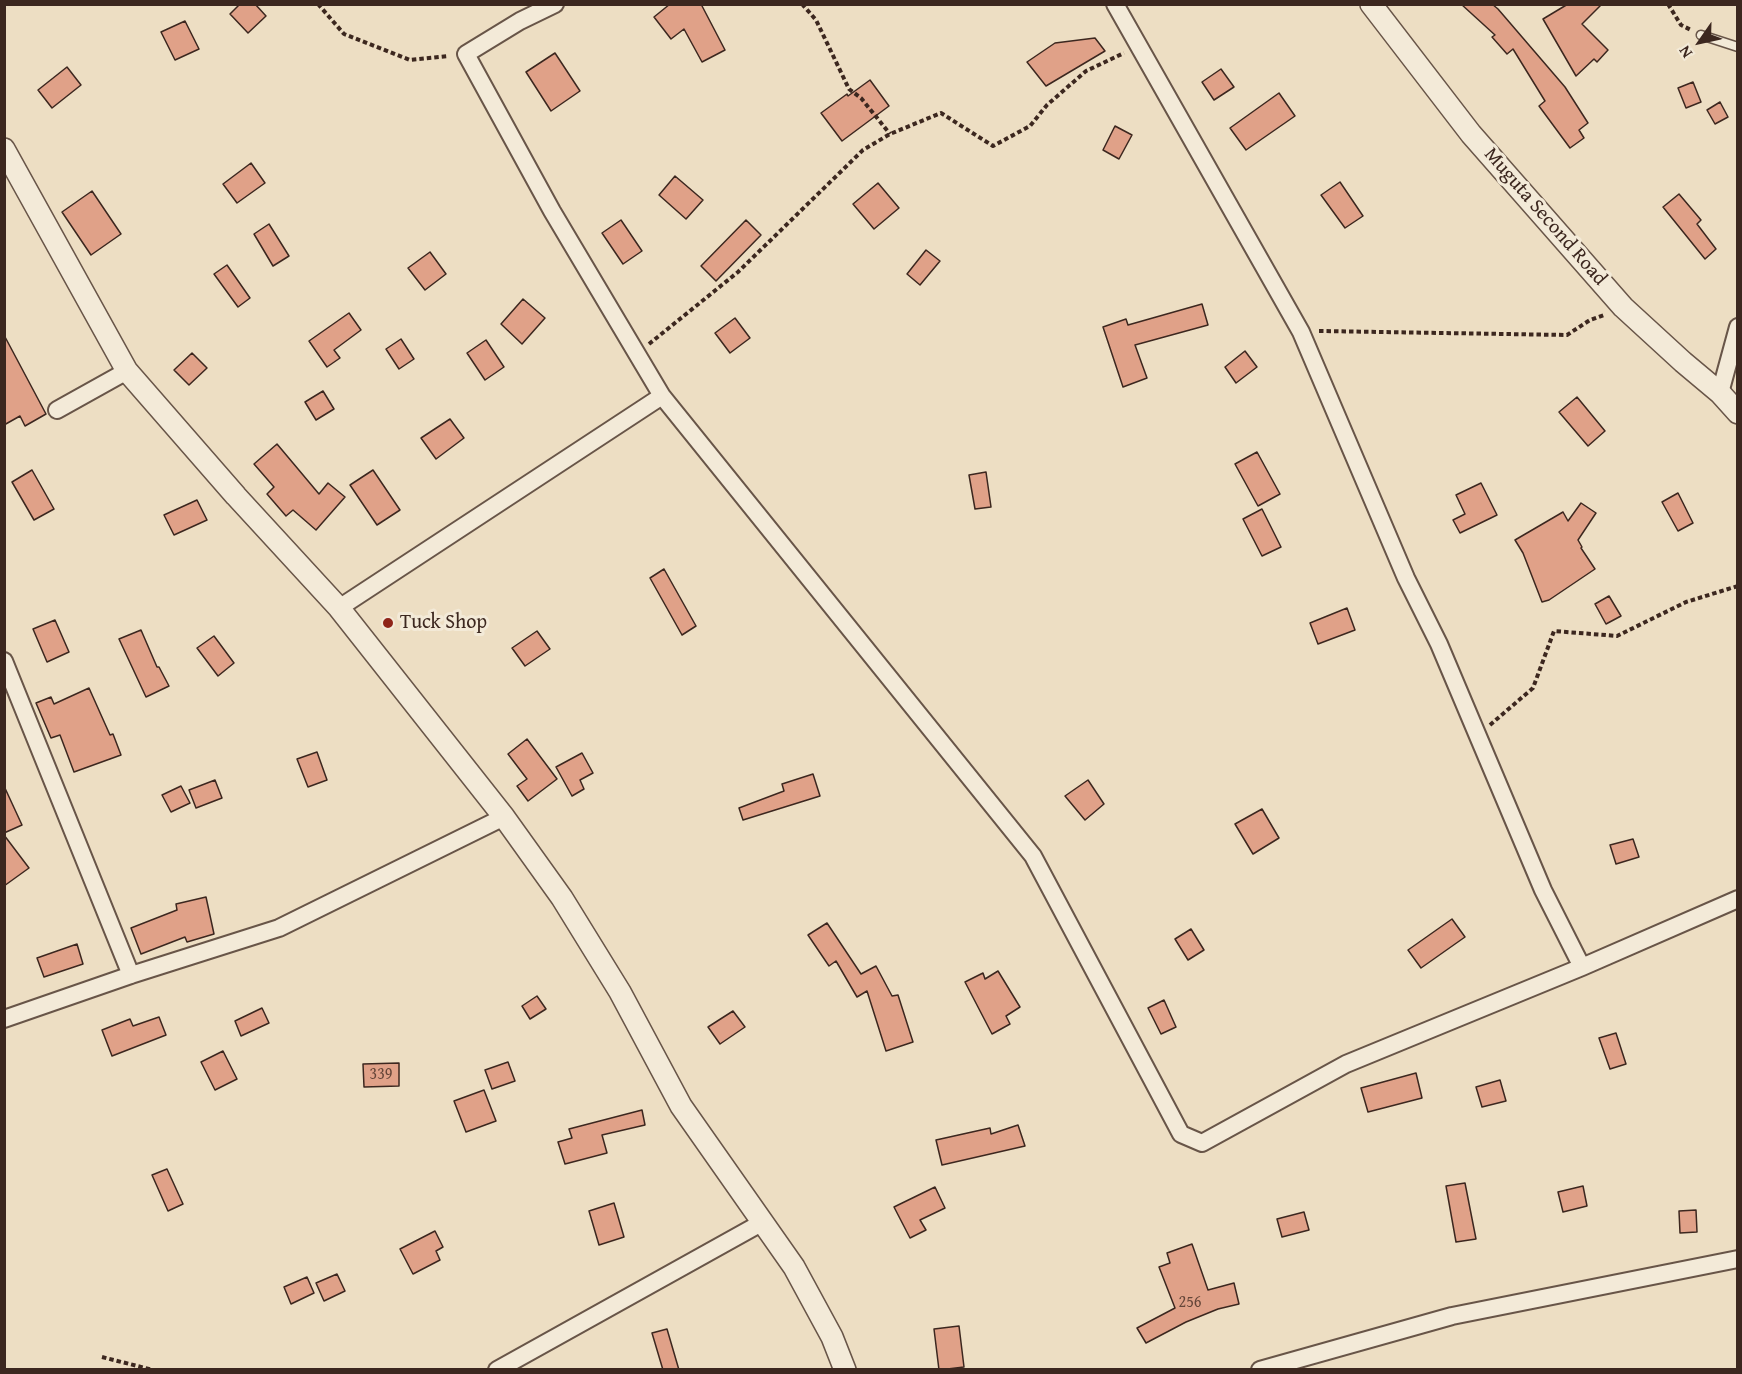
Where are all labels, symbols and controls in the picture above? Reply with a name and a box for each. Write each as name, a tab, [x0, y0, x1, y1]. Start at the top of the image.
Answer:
north arrow	[1670, 12, 1730, 72]
text: N	[1672, 41, 1698, 63]
street label: Muguta Second Road	[1478, 143, 1612, 291]
place label: Tuck Shop	[400, 611, 487, 635]
marker: Tuck Shop	[381, 616, 395, 630]
house number: 339	[369, 1065, 393, 1085]
house number: 256	[1178, 1293, 1202, 1313]

